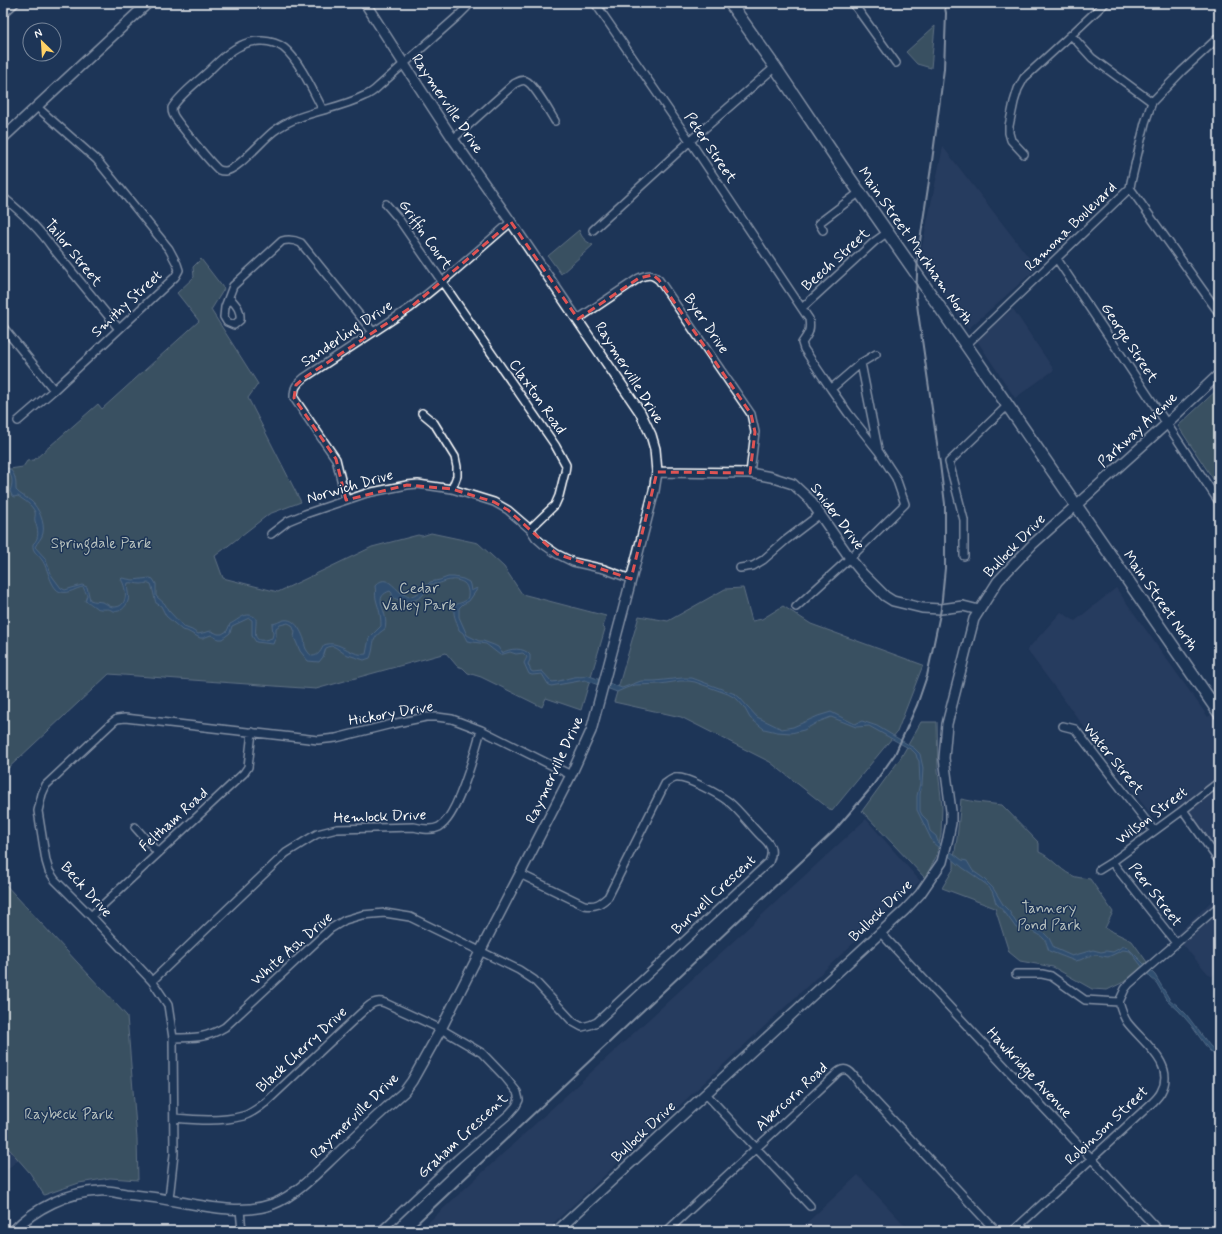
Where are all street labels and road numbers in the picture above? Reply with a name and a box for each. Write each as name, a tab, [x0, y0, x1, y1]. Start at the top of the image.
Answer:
street label: Raymerville Drive	[406, 50, 488, 158]
street label: Peter Street	[679, 109, 741, 187]
street label: Main Street Markham North	[853, 163, 977, 329]
street label: Ramona Boulevard	[1021, 178, 1121, 276]
street label: Griffin Court	[394, 196, 457, 274]
street label: Tailor Street	[40, 215, 106, 291]
street label: Beech Street	[798, 224, 875, 296]
street label: Smithy Street	[87, 266, 167, 342]
street label: Byer Drive	[679, 290, 734, 358]
street label: Sanderling Drive	[297, 296, 398, 373]
street label: George Street	[1095, 299, 1162, 387]
street label: Raymerville Drive	[590, 318, 668, 428]
street label: Claxton Road	[504, 355, 570, 439]
street label: Parkway Avenue	[1094, 388, 1182, 472]
street label: Norwich Drive	[304, 465, 396, 509]
street label: Snider Drive	[805, 479, 869, 555]
street label: Bullock Drive	[979, 510, 1051, 582]
street label: Main Street North	[1118, 547, 1202, 655]
street label: Hickory Drive	[347, 697, 435, 731]
street label: Raymerville Drive	[521, 713, 589, 827]
street label: Water Street	[1078, 719, 1148, 799]
street label: Wilson Street	[1112, 782, 1192, 850]
street label: Feltham Road	[135, 784, 213, 856]
street label: Hemlock Drive	[333, 805, 427, 829]
street label: Burwell Crescent	[668, 850, 761, 939]
street label: Beck Drive	[56, 858, 116, 922]
street label: Peer Street	[1124, 859, 1186, 931]
street label: Bullock Drive	[845, 875, 917, 947]
street label: White Ash Drive	[247, 908, 337, 990]
street label: Black Cherry Drive	[252, 1002, 352, 1097]
street label: Hawkridge Avenue	[981, 1023, 1076, 1123]
street label: Abercorn Road	[751, 1058, 833, 1136]
street label: Raymerville Drive	[306, 1068, 404, 1164]
street label: Robinson Street	[1061, 1082, 1153, 1170]
street label: Graham Crescent	[414, 1089, 513, 1183]
street label: Bullock Drive	[607, 1097, 681, 1167]

